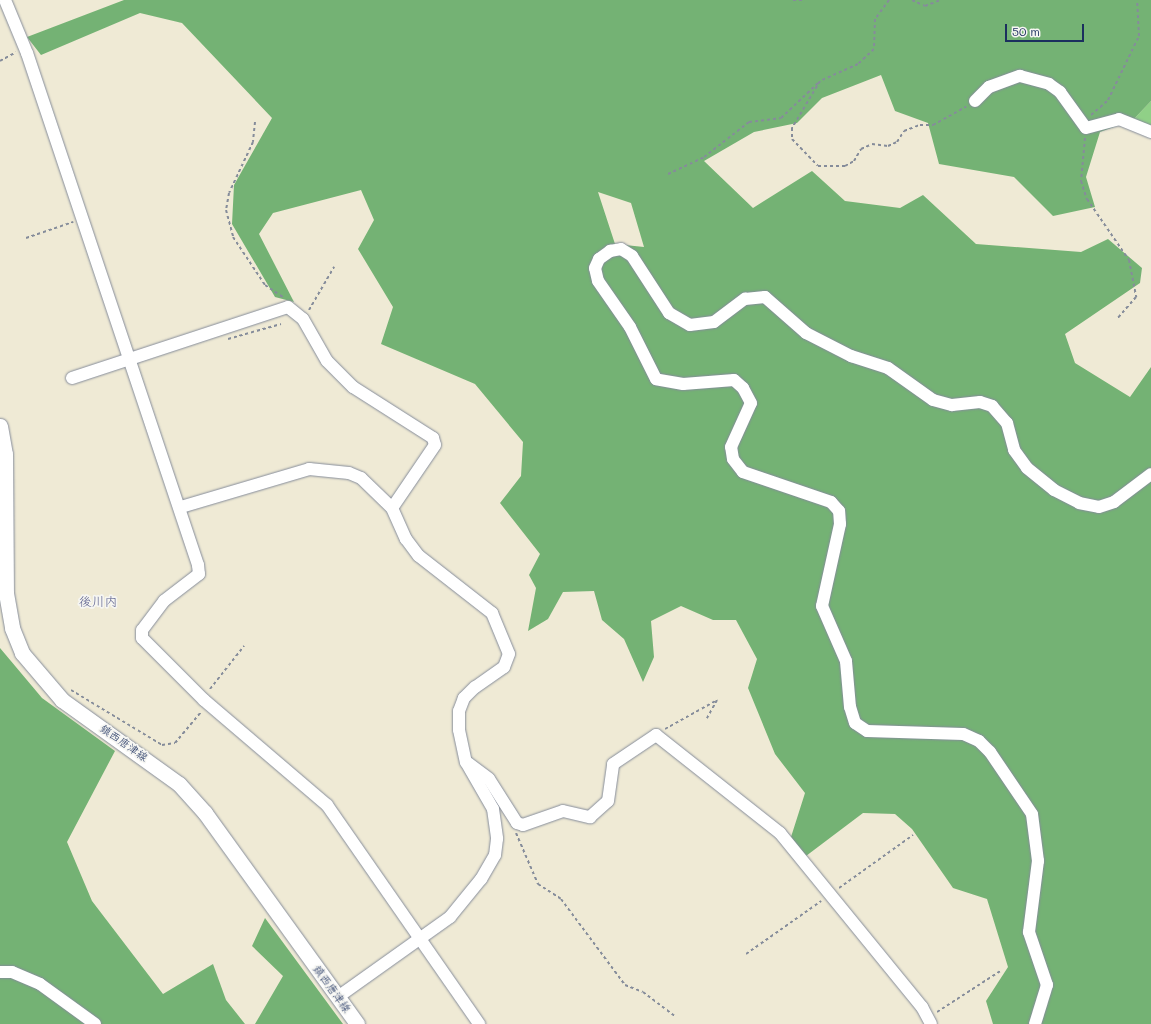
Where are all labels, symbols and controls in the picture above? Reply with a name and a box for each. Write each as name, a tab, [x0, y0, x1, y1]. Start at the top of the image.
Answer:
scale bar	[1007, 16, 1086, 42]
text: 50 m	[1012, 23, 1040, 39]
district label: 後川内	[79, 593, 117, 609]
street label: 鎮西唐津線	[98, 722, 150, 764]
street label: 鎮西唐津線	[310, 963, 354, 1015]

